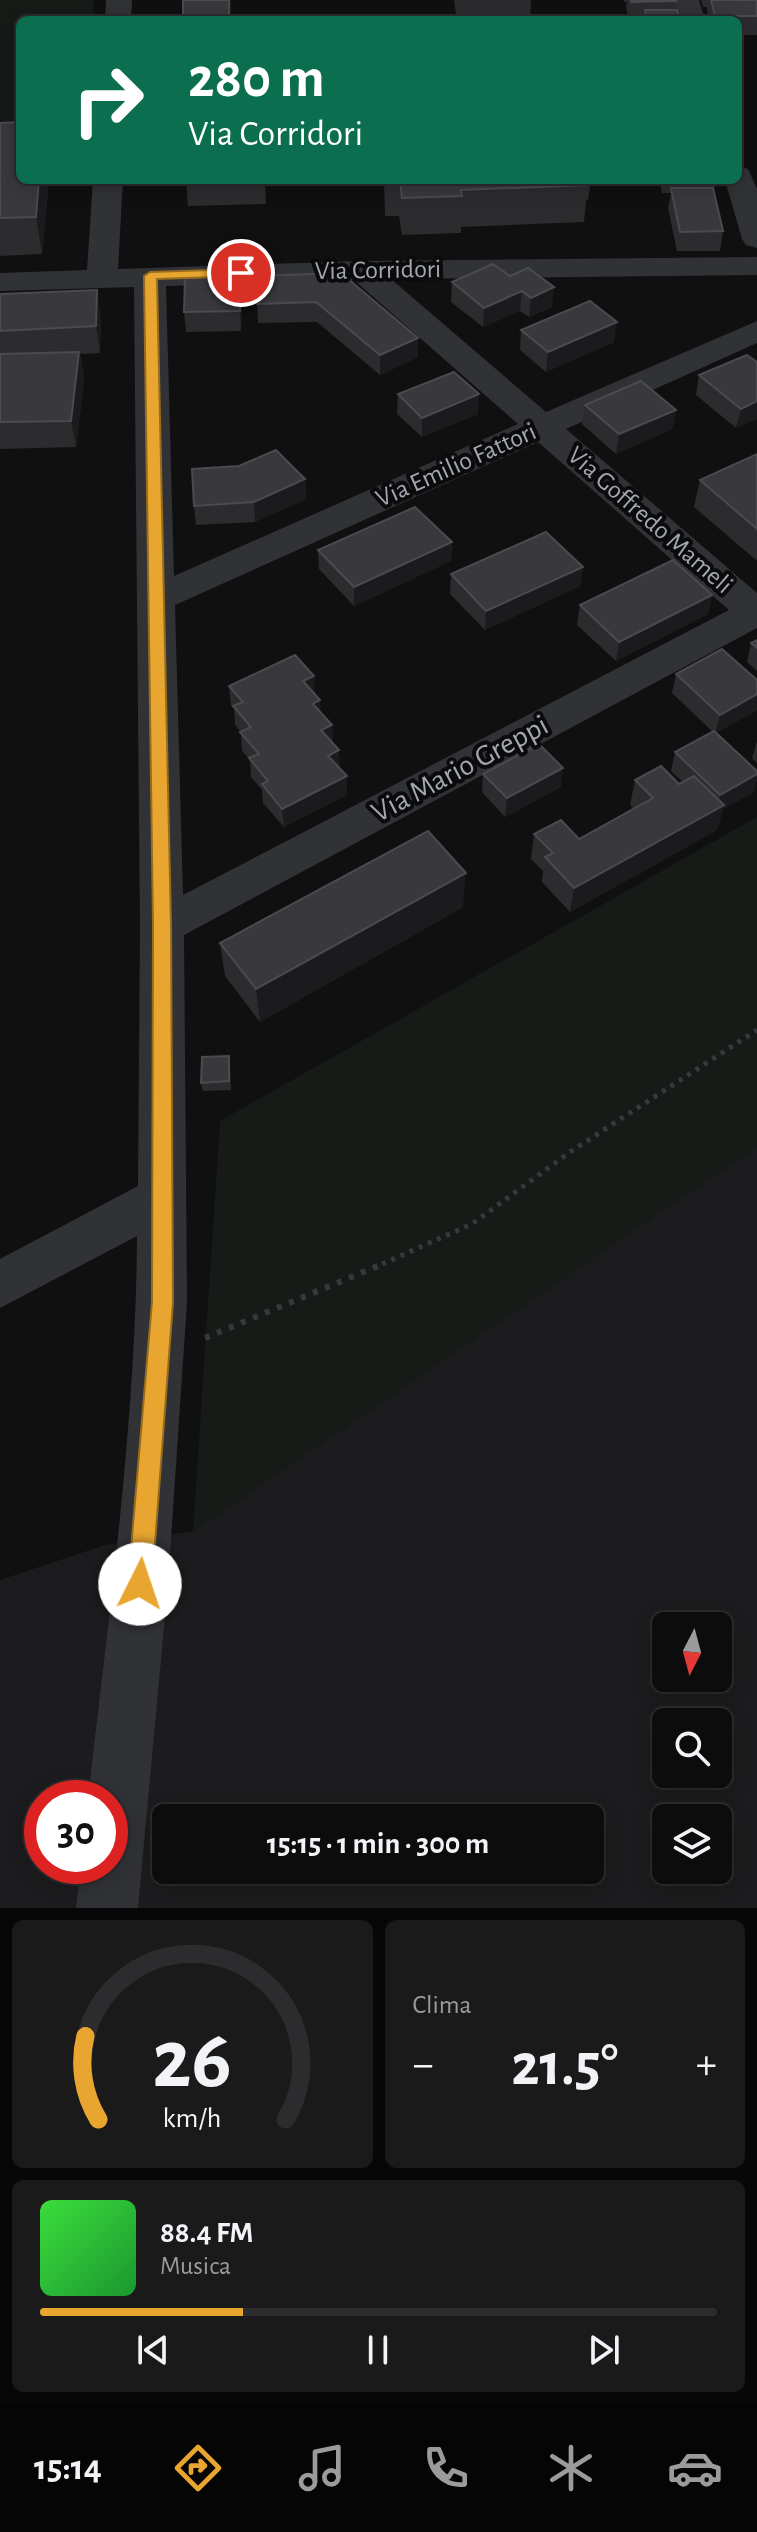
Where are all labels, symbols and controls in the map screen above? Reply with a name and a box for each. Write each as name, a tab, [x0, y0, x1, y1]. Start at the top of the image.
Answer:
icon: right	[56, 48, 160, 152]
text: 280 m	[188, 51, 325, 107]
text: Via Corridori	[188, 116, 363, 152]
pin	[207, 239, 275, 307]
icon: arrive	[219, 251, 263, 295]
street label: Via Corridori	[315, 256, 441, 284]
street label: Via Emilio Fattori	[372, 418, 540, 512]
street label: Via Goffredo Mameli	[563, 442, 737, 598]
street label: Via Mario Greppi	[367, 710, 553, 828]
position arrow	[98, 1542, 182, 1626]
north arrow	[652, 1612, 732, 1692]
map controls	[652, 1612, 732, 1884]
button: search	[652, 1708, 732, 1788]
speed limit sign: 30	[24, 1780, 128, 1884]
button: layers	[652, 1804, 732, 1884]
text: 15:15 · 1 min · 300 m	[267, 1829, 489, 1859]
text: Clima	[413, 1992, 472, 2018]
text: 26	[153, 2019, 232, 2103]
text: 21.5°	[511, 2036, 618, 2096]
text: −	[413, 2043, 434, 2087]
text: +	[696, 2043, 717, 2087]
text: km/h	[163, 2104, 222, 2133]
text: 88.4 FM	[160, 2218, 253, 2248]
text: Musica	[160, 2253, 231, 2279]
icon: previous	[131, 2328, 175, 2372]
icon: pause	[356, 2328, 400, 2372]
icon: next	[582, 2328, 626, 2372]
icon: directions	[170, 2440, 226, 2496]
icon: music	[294, 2440, 350, 2496]
icon: phone	[418, 2440, 474, 2496]
icon: climate	[543, 2440, 599, 2496]
icon: car	[667, 2440, 723, 2496]
text: 15:14	[34, 2450, 102, 2486]

